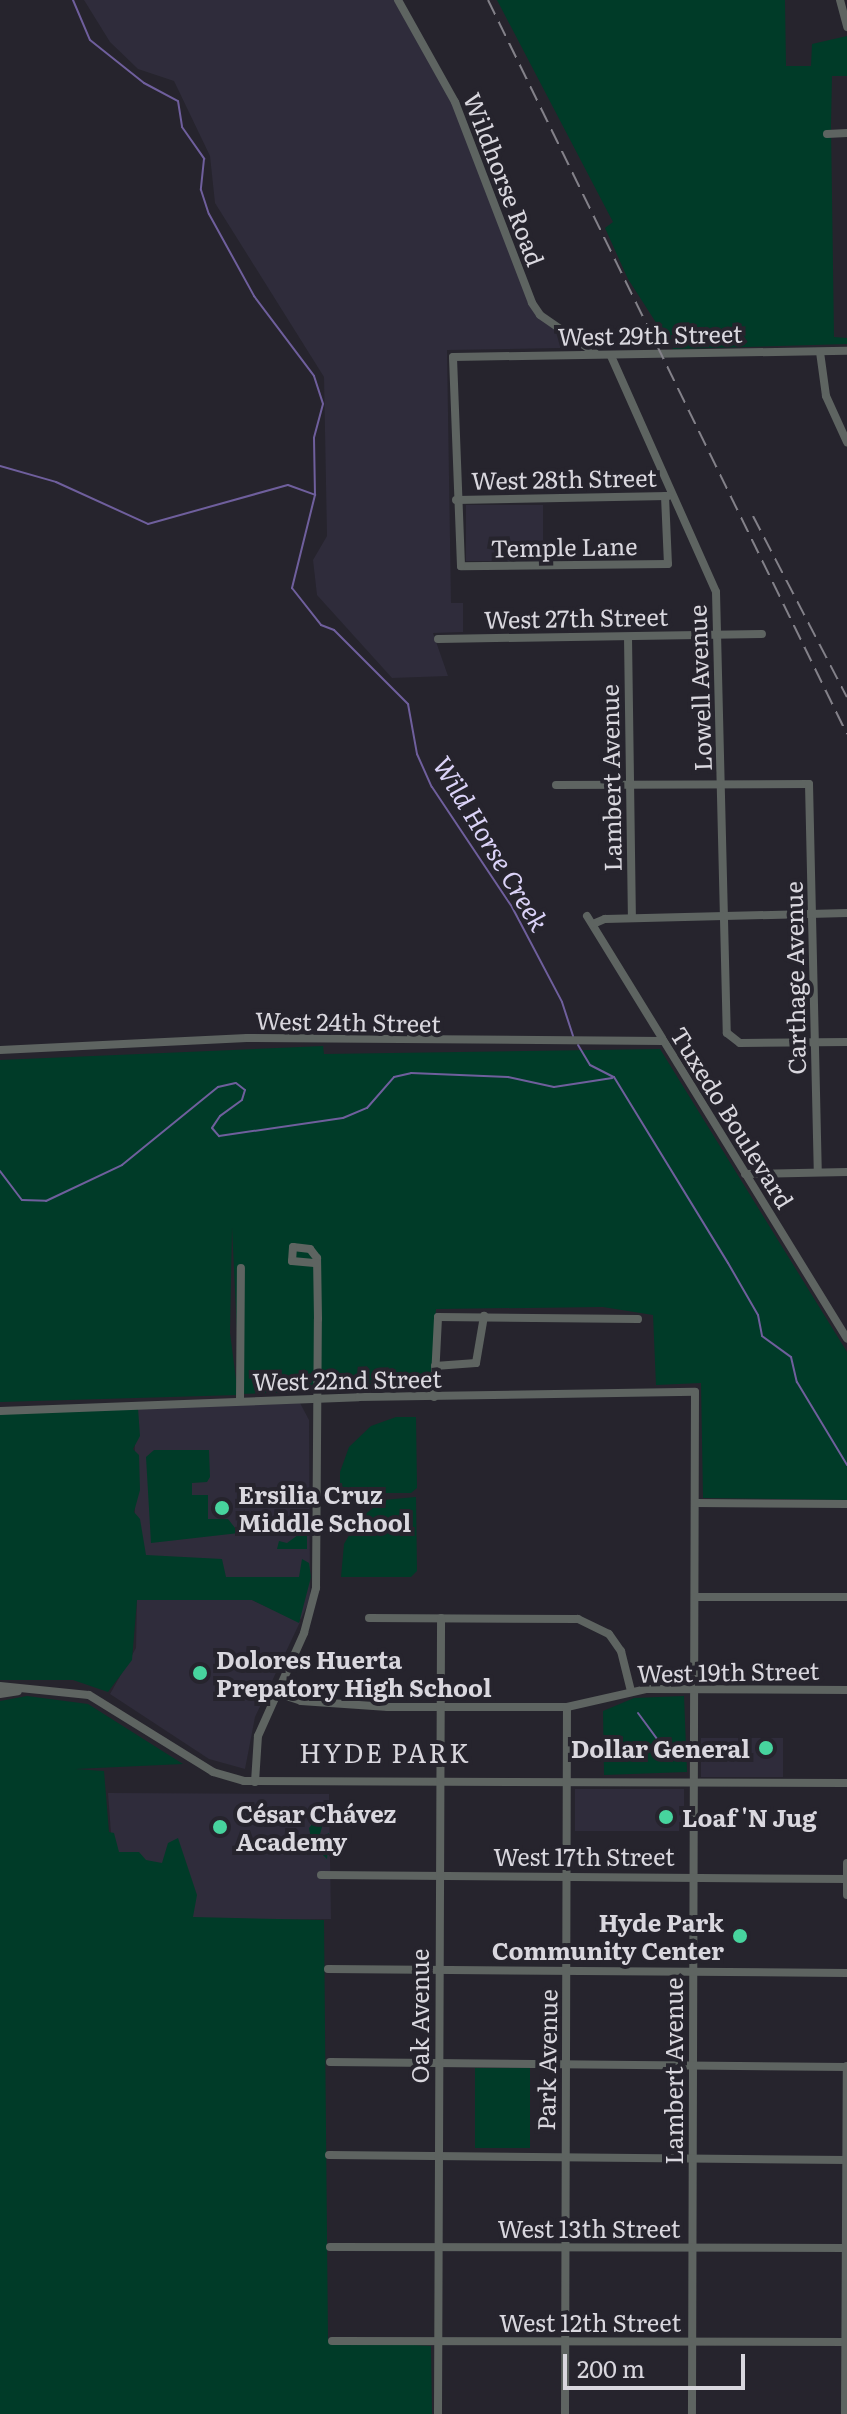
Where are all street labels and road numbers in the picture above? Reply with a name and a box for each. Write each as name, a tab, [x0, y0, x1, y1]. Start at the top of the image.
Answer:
street label: Wildhorse Road	[459, 88, 551, 270]
street label: West 29th Street	[557, 318, 743, 350]
street label: West 28th Street	[471, 462, 657, 494]
street label: Temple Lane	[490, 530, 638, 562]
street label: West 27th Street	[484, 601, 668, 633]
street label: Lowell Avenue	[682, 604, 716, 772]
street label: Lambert Avenue	[594, 684, 626, 872]
street label: Carthage Avenue	[778, 881, 810, 1075]
street label: West 24th Street	[255, 1005, 441, 1037]
street label: Tuxedo Boulevard	[665, 1021, 801, 1213]
street label: West 22nd Street	[252, 1363, 442, 1395]
street label: West 19th Street	[636, 1655, 820, 1687]
street label: West 17th Street	[493, 1842, 675, 1870]
street label: Oak Avenue	[405, 1949, 433, 2083]
street label: Lambert Avenue	[659, 1977, 687, 2165]
street label: Park Avenue	[530, 1989, 562, 2131]
street label: West 13th Street	[497, 2214, 681, 2242]
street label: West 12th Street	[499, 2308, 681, 2336]

